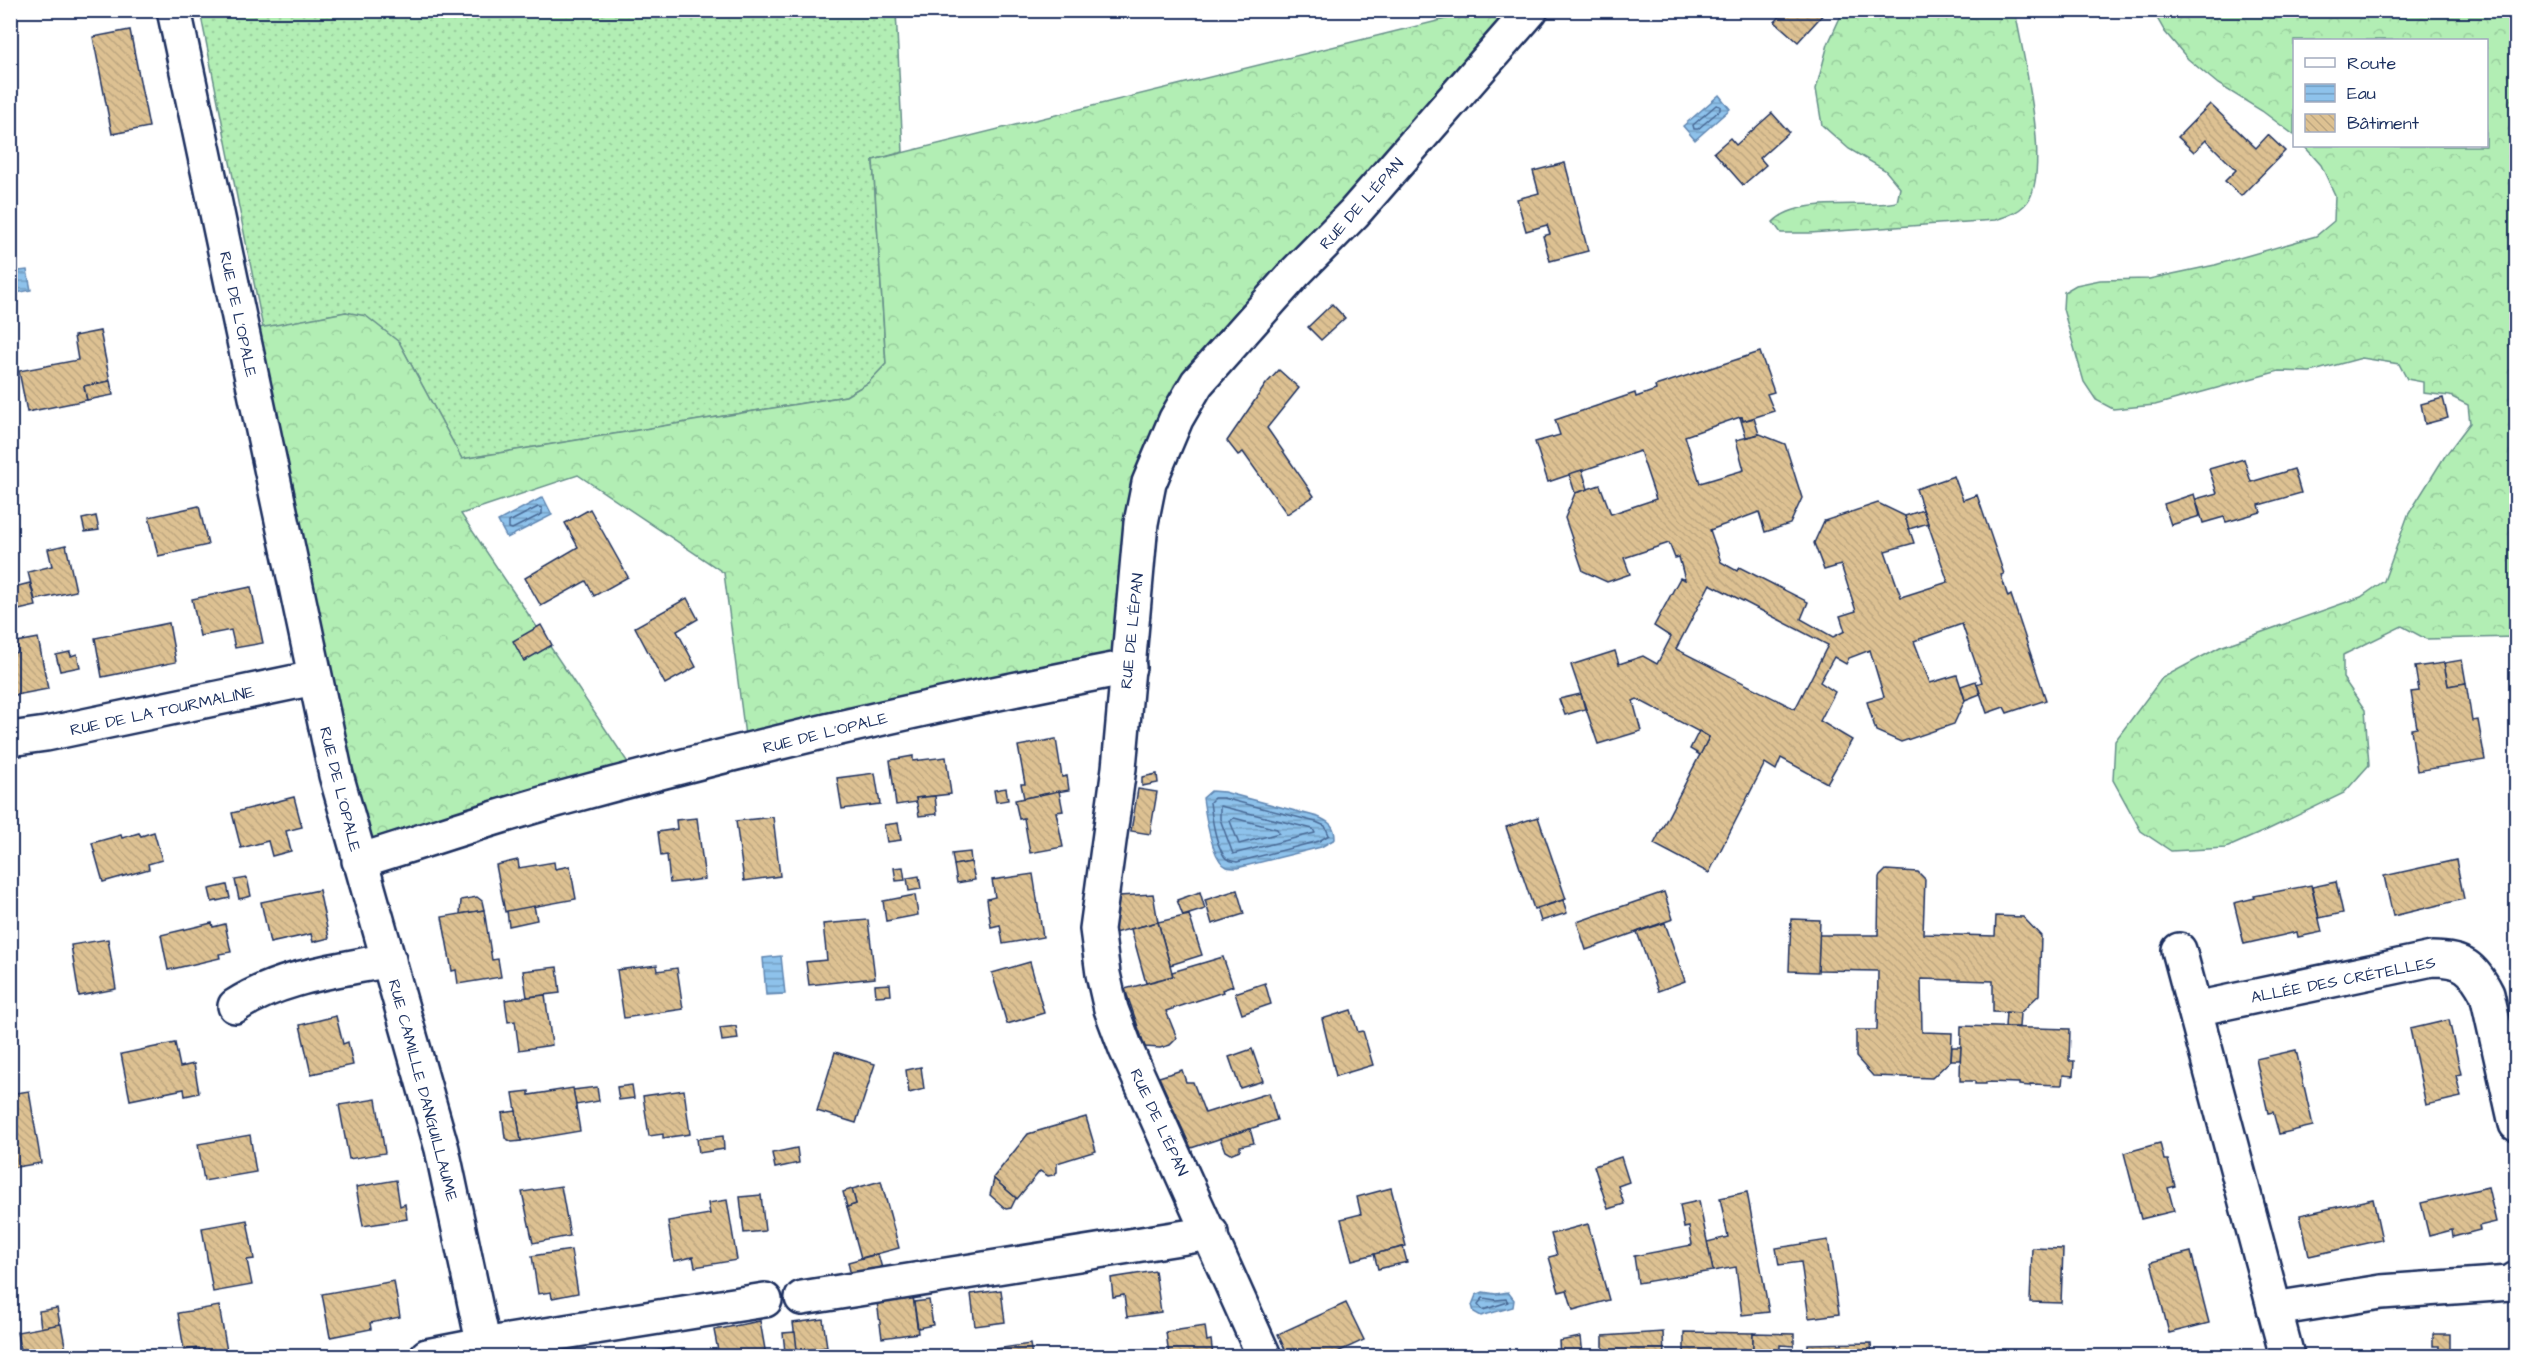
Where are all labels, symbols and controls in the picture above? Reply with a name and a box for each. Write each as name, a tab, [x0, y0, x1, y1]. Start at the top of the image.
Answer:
legend	[2293, 39, 2488, 147]
text: Route	[2347, 51, 2396, 76]
text: Eau	[2347, 81, 2376, 106]
text: Bâtiment	[2347, 111, 2420, 136]
street label: RUE DE L'ÉPAN	[1315, 153, 1409, 254]
street label: RUE DE L'OPALE	[214, 249, 262, 380]
street label: RUE DE L'ÉPAN	[1115, 572, 1149, 690]
street label: RUE DE LA TOURMALINE	[68, 681, 257, 741]
street label: RUE DE L'OPALE	[761, 707, 890, 759]
street label: RUE DE L'OPALE	[314, 725, 366, 854]
street label: ALLÉE DES CRÉTELLES	[2249, 951, 2437, 1009]
street label: RUE CAMILLE DANGUILLAUME	[383, 977, 463, 1204]
street label: RUE DE L'ÉPAN	[1125, 1065, 1194, 1180]

